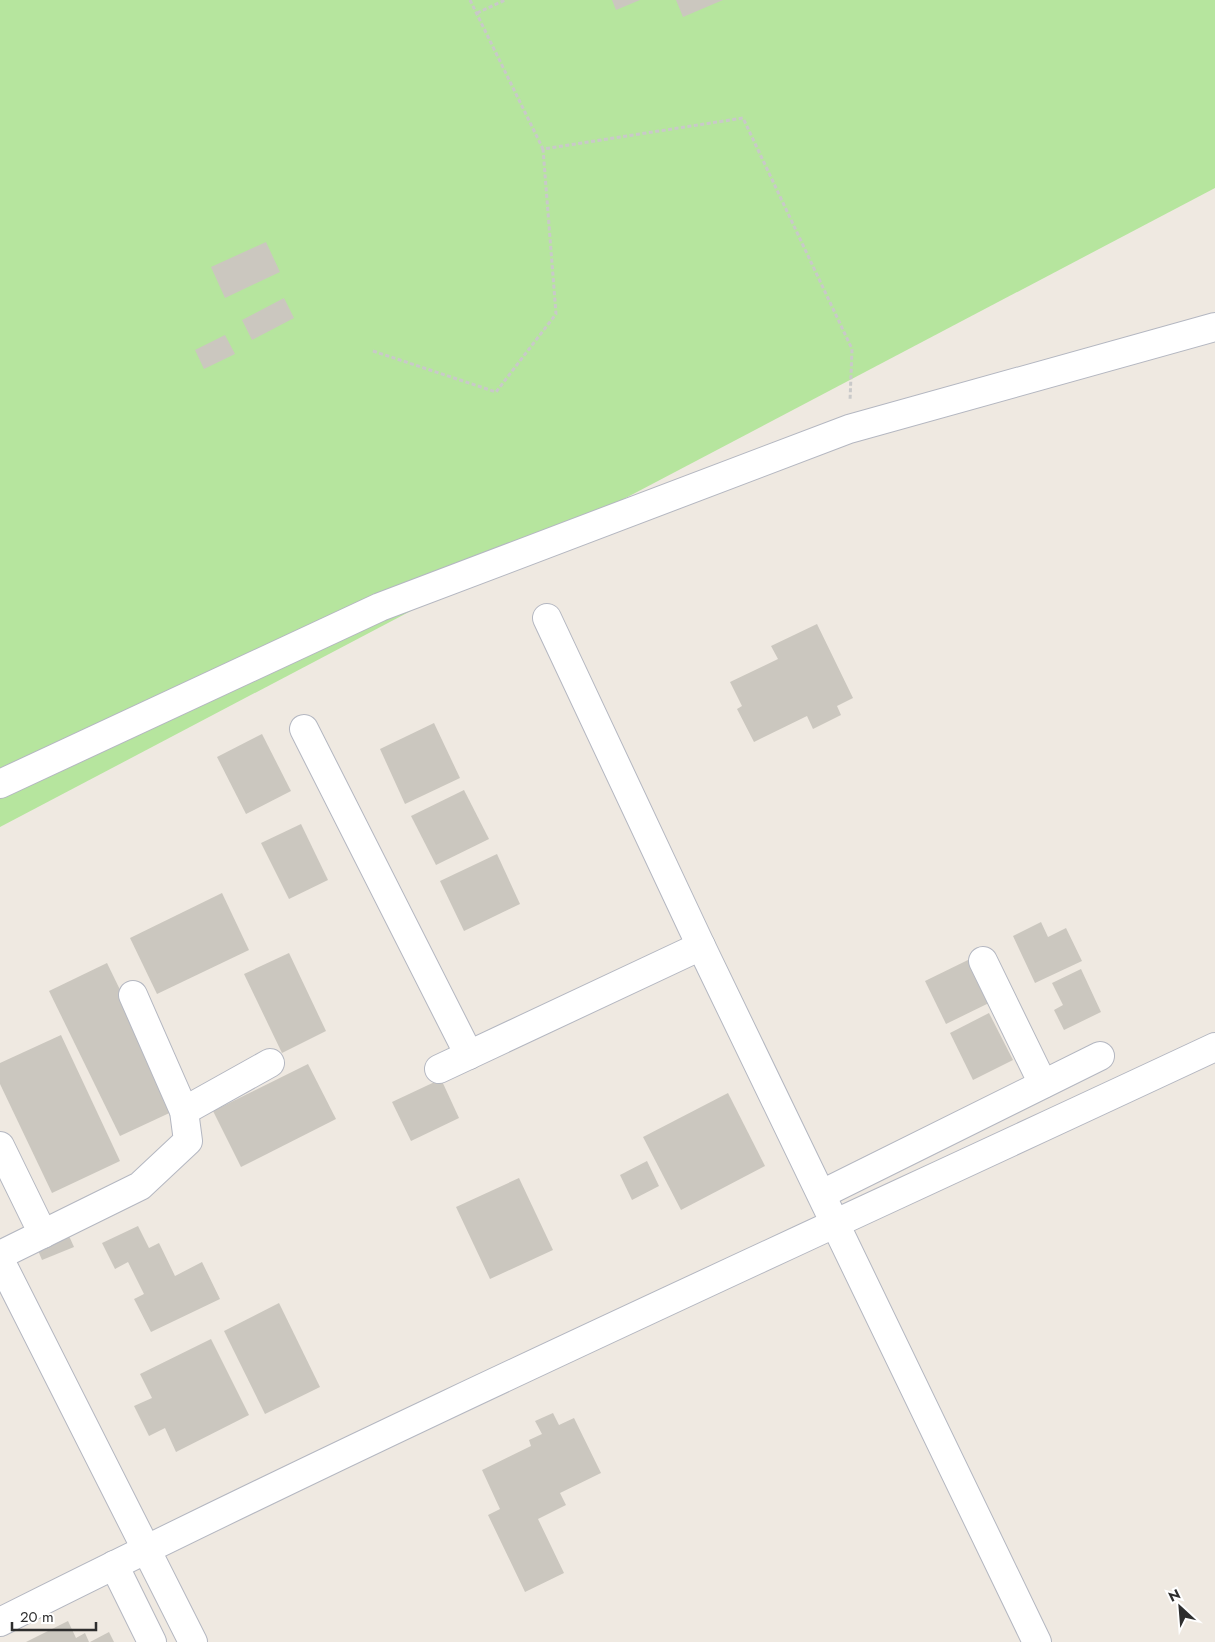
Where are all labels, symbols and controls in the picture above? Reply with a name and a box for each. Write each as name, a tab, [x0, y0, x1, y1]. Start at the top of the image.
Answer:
north arrow	[1155, 1582, 1205, 1632]
text: N	[1165, 1584, 1184, 1607]
scale bar	[12, 1600, 96, 1632]
text: 20 m	[20, 1606, 54, 1628]

